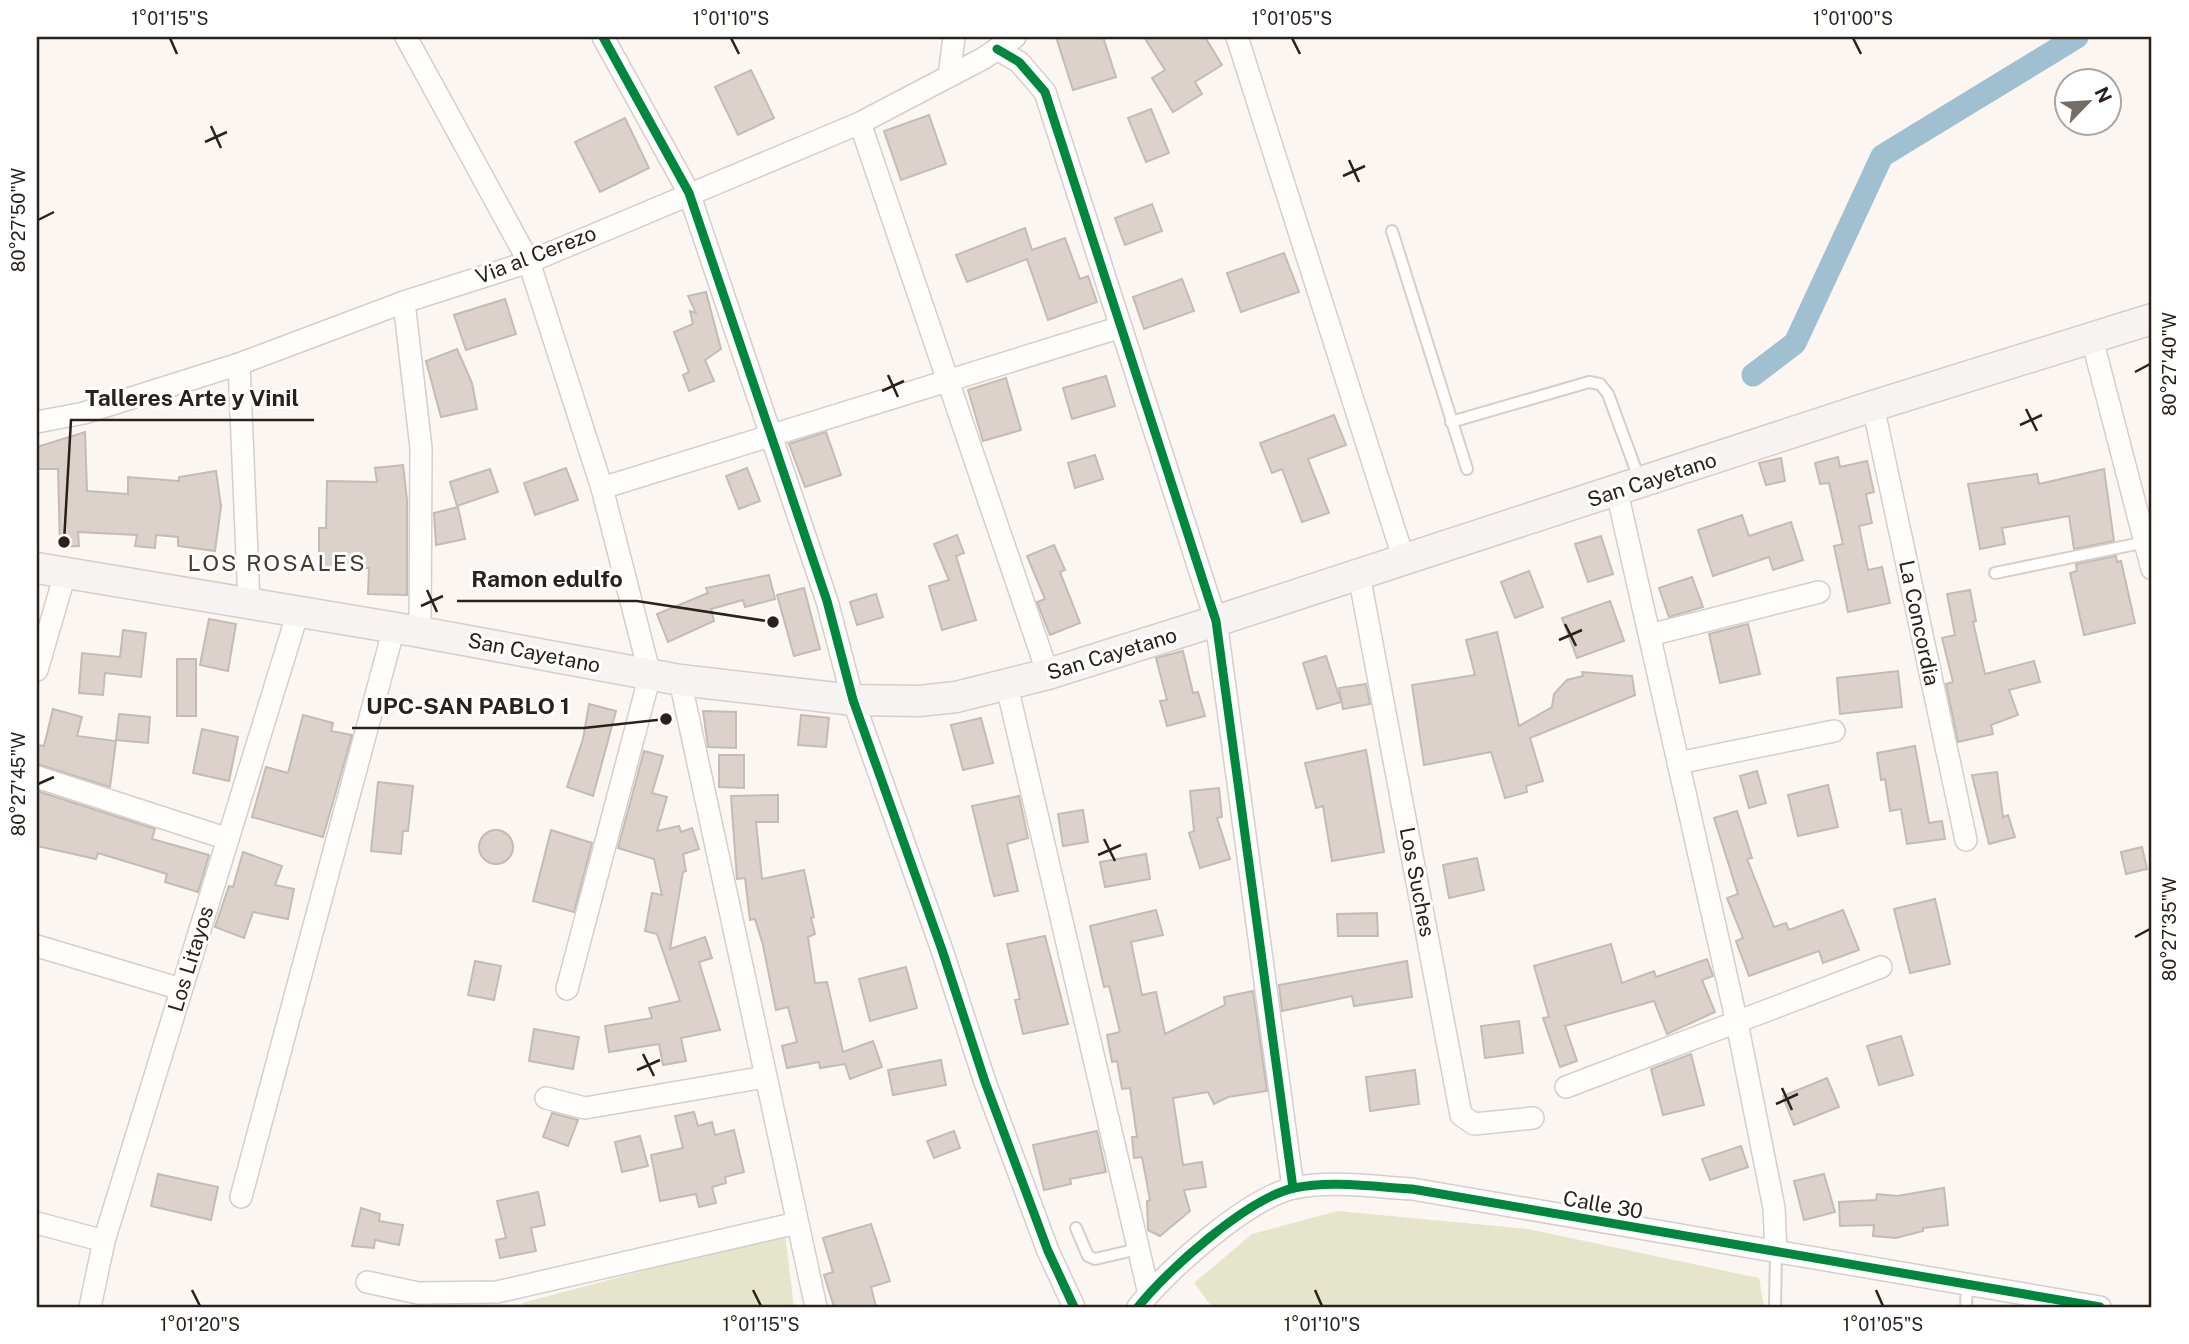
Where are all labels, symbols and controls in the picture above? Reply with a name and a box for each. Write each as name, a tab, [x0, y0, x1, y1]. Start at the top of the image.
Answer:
text: 1°01'15"S	[131, 8, 209, 29]
text: 1°01'10"S	[693, 8, 769, 29]
text: 1°01'05"S	[1252, 8, 1332, 29]
text: 1°01'00"S	[1813, 8, 1893, 29]
north arrow	[2052, 66, 2122, 136]
text: N	[2090, 83, 2117, 106]
text: 80°27'50"W	[8, 168, 29, 272]
street label: Via al Cerezo	[472, 220, 600, 289]
text: 80°27'40"W	[2159, 312, 2180, 416]
callout: Talleres Arte y Vinil	[71, 376, 314, 420]
text: Talleres Arte y Vinil	[85, 384, 299, 411]
street label: San Cayetano	[1584, 447, 1720, 512]
district label: LOS ROSALES	[187, 549, 367, 576]
callout: Ramon edulfo	[457, 557, 637, 601]
street label: La Concordia	[1894, 558, 1945, 688]
text: Ramon edulfo	[471, 565, 623, 592]
street label: San Cayetano	[1044, 622, 1180, 685]
street label: San Cayetano	[466, 627, 603, 678]
callout: UPC-SAN PABLO 1	[352, 684, 584, 728]
text: UPC-SAN PABLO 1	[366, 692, 570, 719]
text: 80°27'45"W	[8, 732, 29, 836]
street label: Los Suches	[1395, 825, 1440, 939]
text: 80°27'35"W	[2159, 877, 2180, 981]
street label: Los Litayos	[163, 903, 218, 1015]
street label: Calle 30	[1561, 1185, 1645, 1224]
text: 1°01'20"S	[160, 1314, 240, 1335]
text: 1°01'15"S	[722, 1314, 800, 1335]
text: 1°01'10"S	[1284, 1314, 1360, 1335]
text: 1°01'05"S	[1843, 1314, 1923, 1335]

